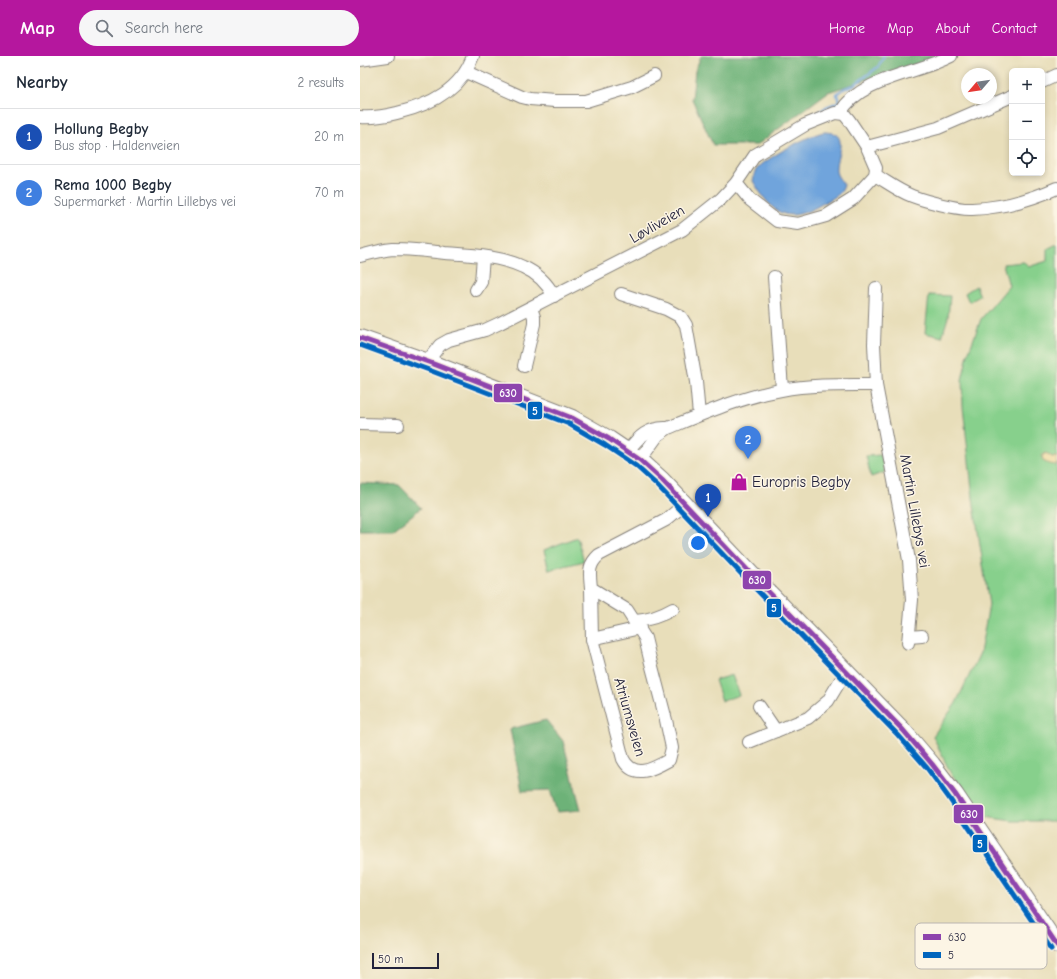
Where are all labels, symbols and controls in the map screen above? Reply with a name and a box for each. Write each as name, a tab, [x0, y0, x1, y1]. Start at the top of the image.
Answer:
search box	[79, 10, 359, 46]
text: Map	[20, 17, 55, 39]
icon: search	[93, 17, 115, 39]
text: Search here	[125, 19, 203, 37]
text: Home	[829, 20, 865, 37]
text: Map	[887, 20, 913, 37]
text: About	[935, 20, 970, 37]
text: Contact	[992, 20, 1037, 37]
north arrow	[961, 68, 997, 104]
map controls	[1009, 68, 1045, 176]
button: +	[1009, 68, 1045, 104]
text: Nearby	[16, 73, 67, 92]
text: 2 results	[297, 75, 344, 90]
button: −	[1009, 104, 1045, 140]
text: Hollung Begby	[54, 120, 148, 138]
text: 1	[26, 129, 32, 144]
text: 20 m	[314, 129, 344, 144]
text: Bus stop · Haldenveien	[54, 138, 180, 153]
button: locate	[1009, 140, 1045, 176]
text: Rema 1000 Begby	[54, 176, 171, 194]
text: 2	[26, 185, 32, 200]
text: 70 m	[315, 185, 344, 200]
text: Supermarket · Martin Lillebys vei	[54, 194, 236, 209]
street label: Løvliveien	[626, 201, 688, 247]
line badge: 630	[493, 383, 523, 403]
text: 630	[499, 387, 517, 400]
line badge: 5	[527, 401, 543, 420]
text: 5	[532, 405, 538, 418]
pin: 2	[735, 426, 761, 459]
street label: Martin Lillebys vei	[896, 453, 934, 569]
shop icon: Europris Begby	[729, 472, 749, 492]
place label: Europris Begby	[752, 473, 851, 491]
pin: 1	[695, 484, 721, 517]
your location	[688, 533, 708, 553]
line badge: 630	[742, 570, 772, 590]
text: 630	[748, 574, 766, 587]
line badge: 5	[766, 598, 782, 618]
text: 5	[771, 602, 777, 615]
street label: Atriumsveien	[610, 675, 650, 759]
line badge: 630	[953, 804, 984, 824]
text: 630	[960, 808, 978, 821]
line badge: 5	[972, 834, 988, 853]
text: 5	[977, 838, 983, 851]
legend	[915, 923, 1047, 969]
text: 630	[948, 931, 966, 944]
text: 5	[948, 949, 954, 962]
scale bar	[372, 951, 439, 970]
text: 50 m	[378, 953, 403, 966]

